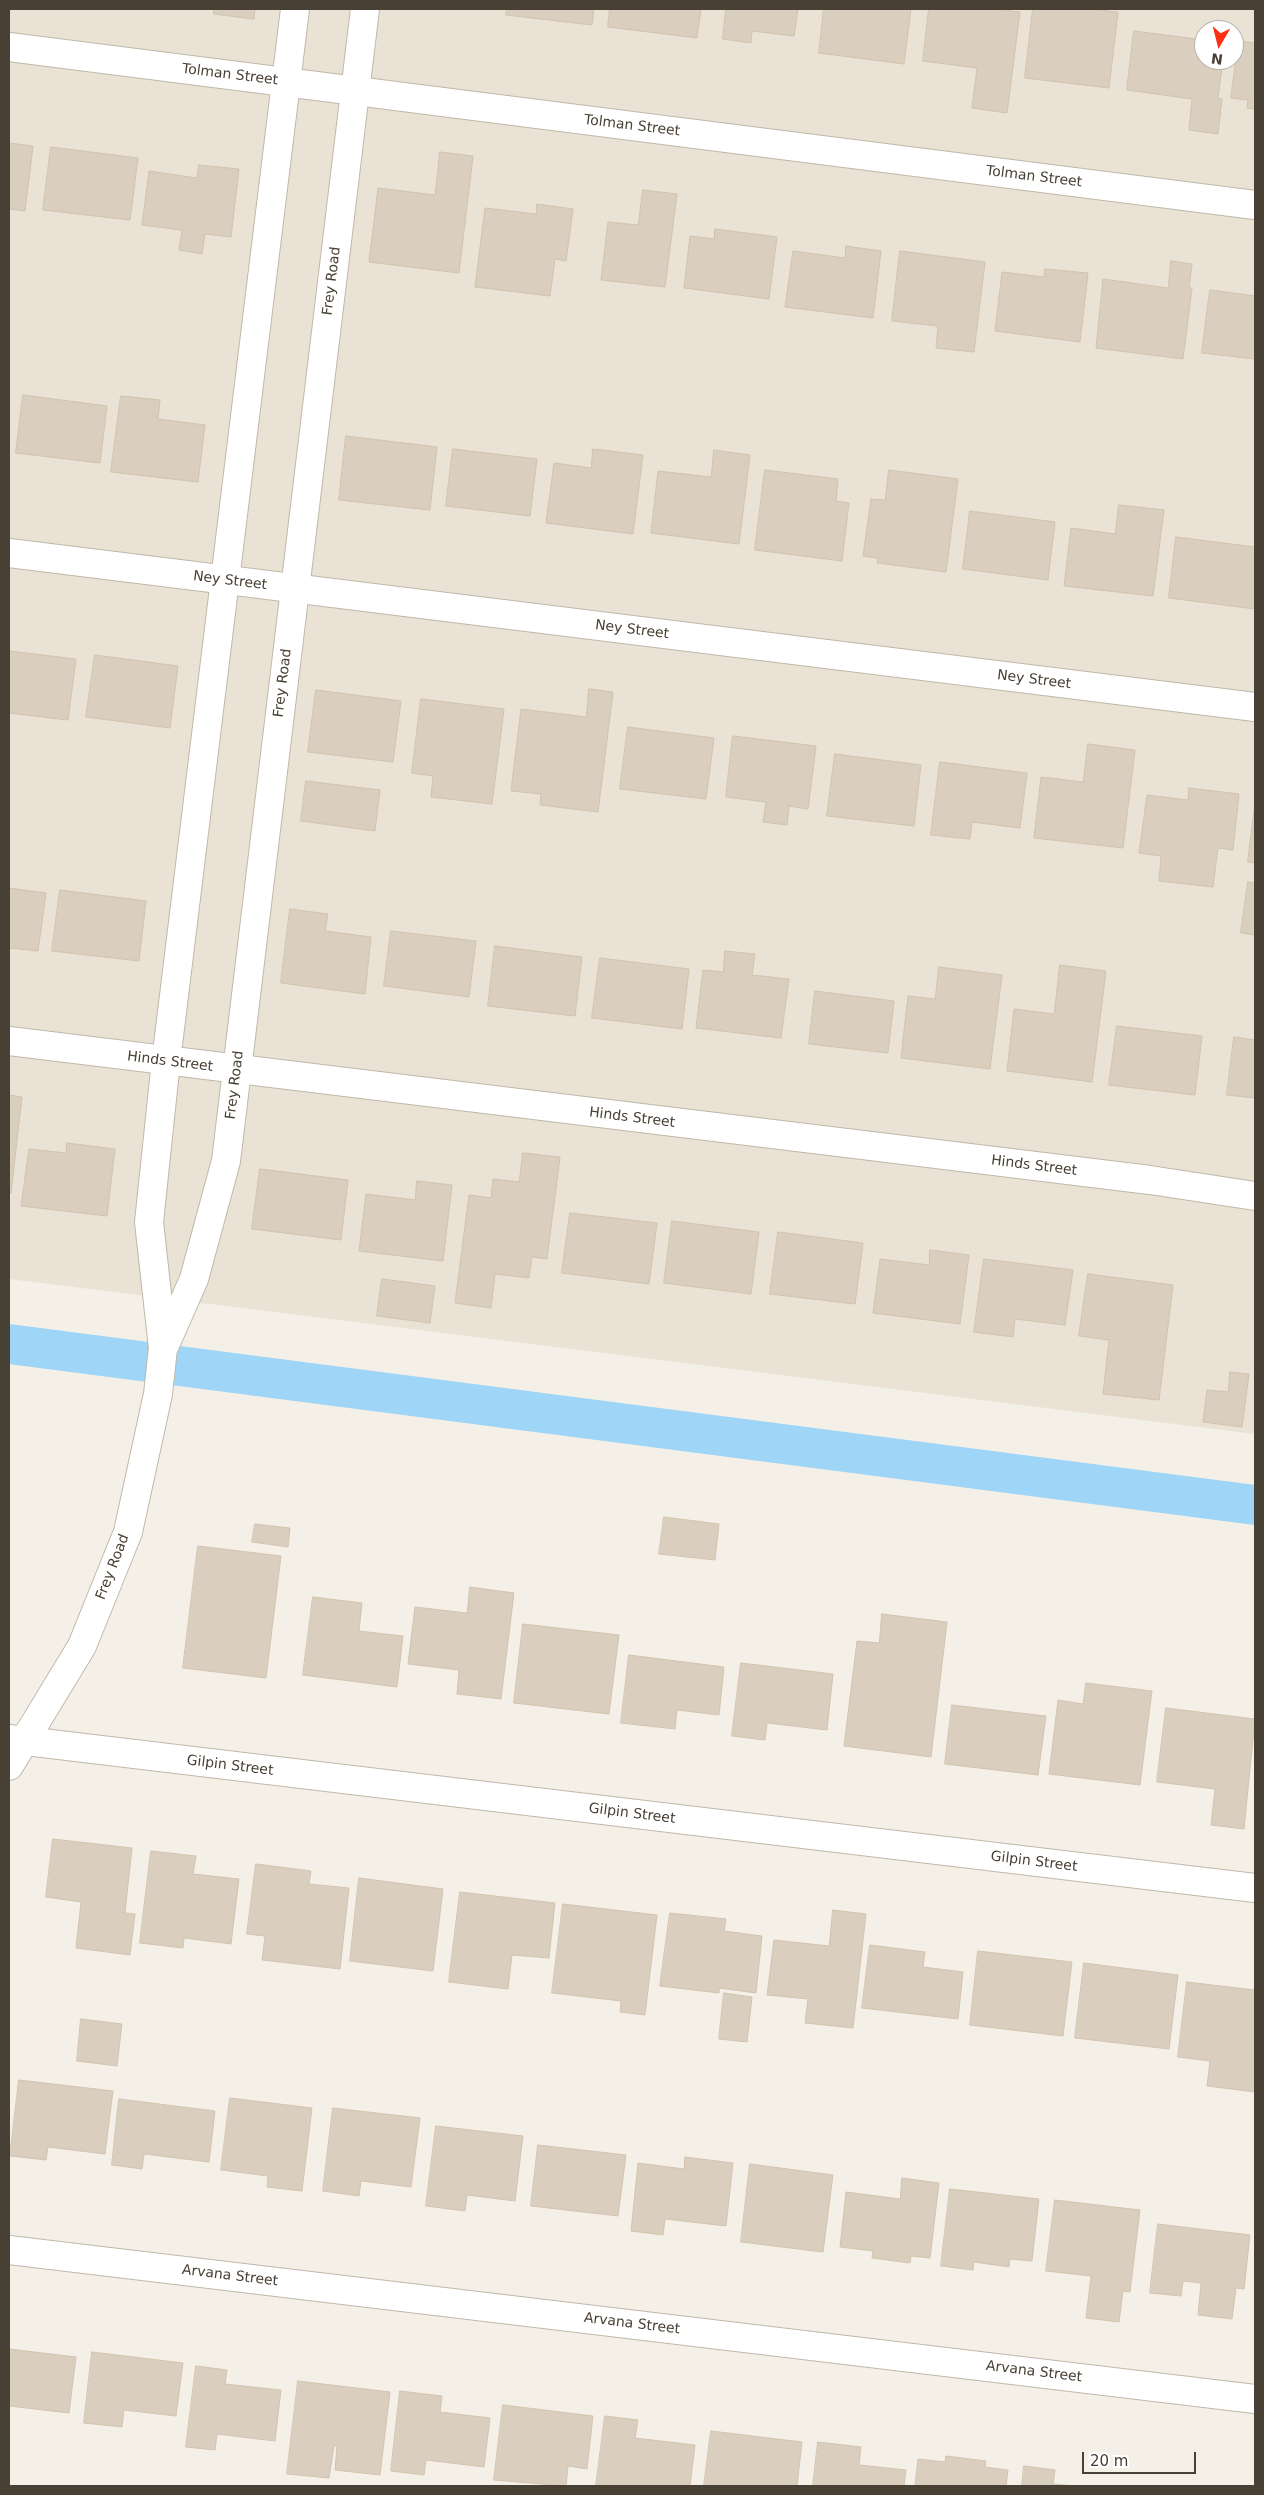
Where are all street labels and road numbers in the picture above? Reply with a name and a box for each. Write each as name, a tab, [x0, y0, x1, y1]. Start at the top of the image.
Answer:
street label: Tolman Street	[181, 61, 279, 89]
street label: Tolman Street	[583, 112, 681, 140]
street label: Tolman Street	[985, 163, 1083, 191]
street label: Frey Road	[319, 246, 345, 316]
street label: Ney Street	[192, 568, 268, 594]
street label: Ney Street	[594, 617, 670, 643]
street label: Frey Road	[270, 648, 296, 718]
street label: Ney Street	[996, 667, 1072, 693]
street label: Hinds Street	[126, 1048, 214, 1076]
street label: Frey Road	[222, 1050, 248, 1120]
street label: Hinds Street	[588, 1104, 676, 1132]
street label: Hinds Street	[990, 1152, 1078, 1180]
street label: Frey Road	[93, 1532, 133, 1602]
street label: Gilpin Street	[186, 1752, 274, 1780]
street label: Gilpin Street	[588, 1800, 676, 1828]
street label: Gilpin Street	[990, 1848, 1078, 1876]
street label: Arvana Street	[181, 2262, 279, 2290]
street label: Arvana Street	[583, 2310, 681, 2338]
street label: Arvana Street	[985, 2358, 1083, 2386]

